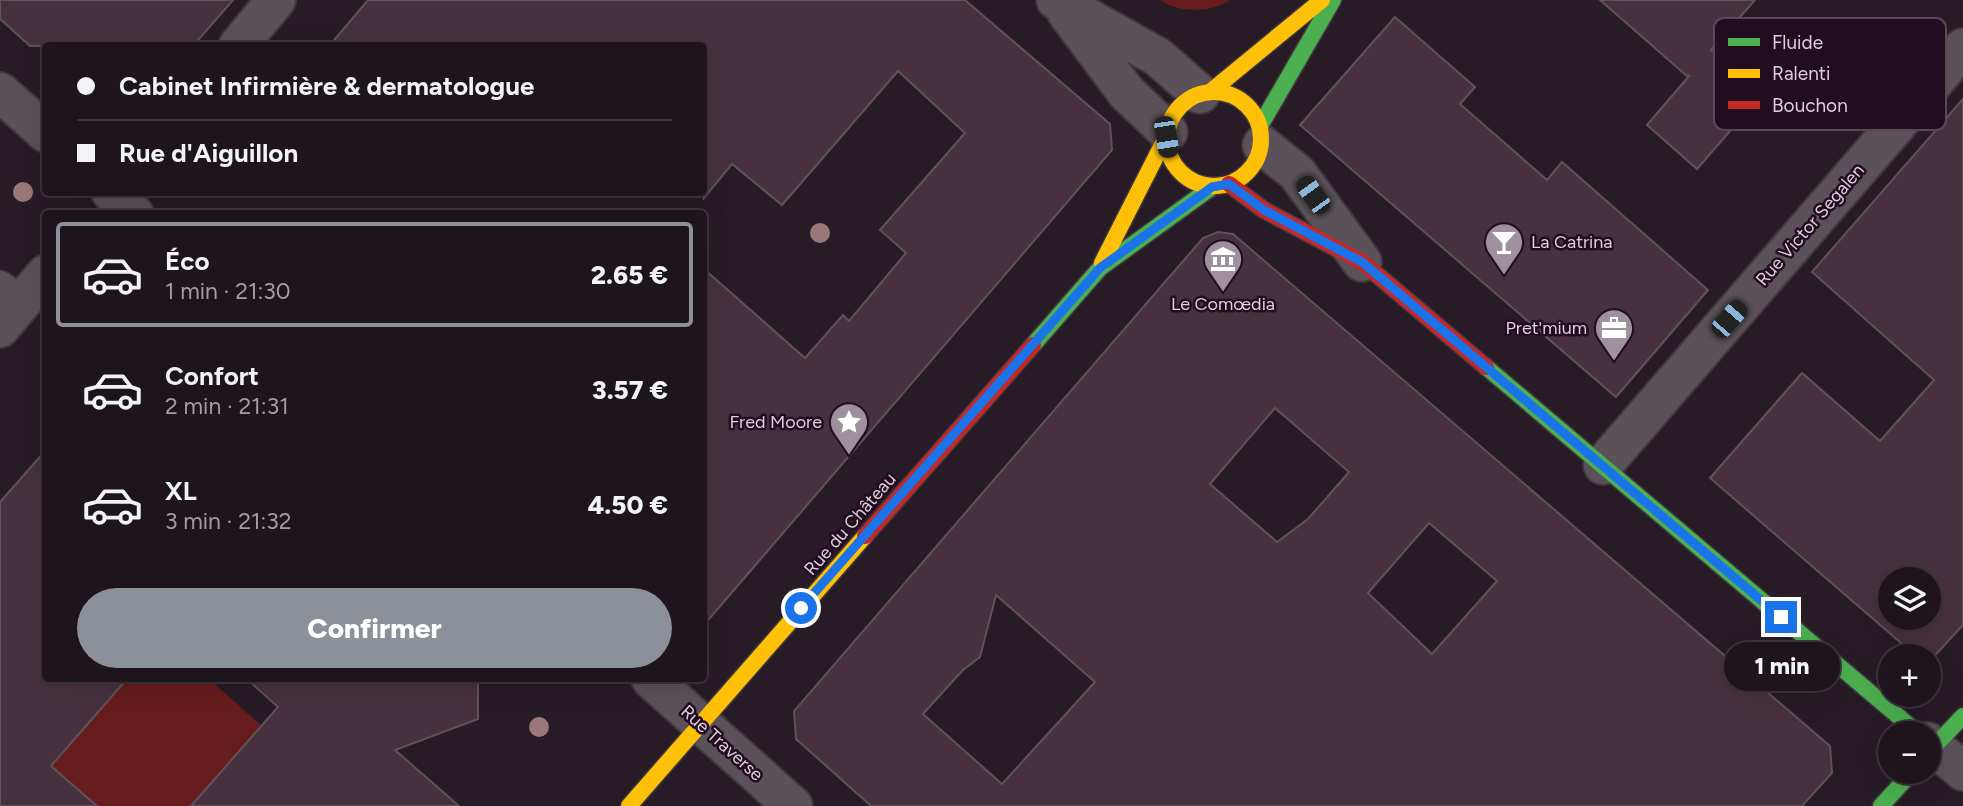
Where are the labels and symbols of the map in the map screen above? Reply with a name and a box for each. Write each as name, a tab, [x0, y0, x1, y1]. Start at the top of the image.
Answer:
legend	[1714, 18, 1946, 130]
text: Fluide	[1772, 31, 1823, 54]
text: Ralenti	[1772, 62, 1830, 85]
text: Bouchon	[1772, 94, 1848, 117]
car	[1153, 115, 1180, 159]
street label: Rue Victor Segalen	[1751, 160, 1869, 290]
car	[1293, 172, 1334, 218]
bar icon: La Catrina	[1483, 221, 1525, 276]
place label: La Catrina	[1531, 231, 1612, 253]
museum icon: Le Comœdia	[1202, 238, 1244, 293]
place label: Le Comœdia	[1171, 293, 1275, 315]
car	[1708, 296, 1751, 342]
office icon: Pret'mium	[1593, 307, 1635, 362]
place label: Pret'mium	[1505, 317, 1587, 339]
place icon: Fred Moore	[828, 401, 870, 456]
place label: Fred Moore	[729, 411, 822, 433]
street label: Rue du Château	[800, 468, 900, 580]
route start	[785, 592, 817, 624]
route end	[1765, 601, 1797, 633]
callout: 1 min	[1723, 642, 1839, 690]
street label: Rue Traverse	[676, 700, 768, 786]

